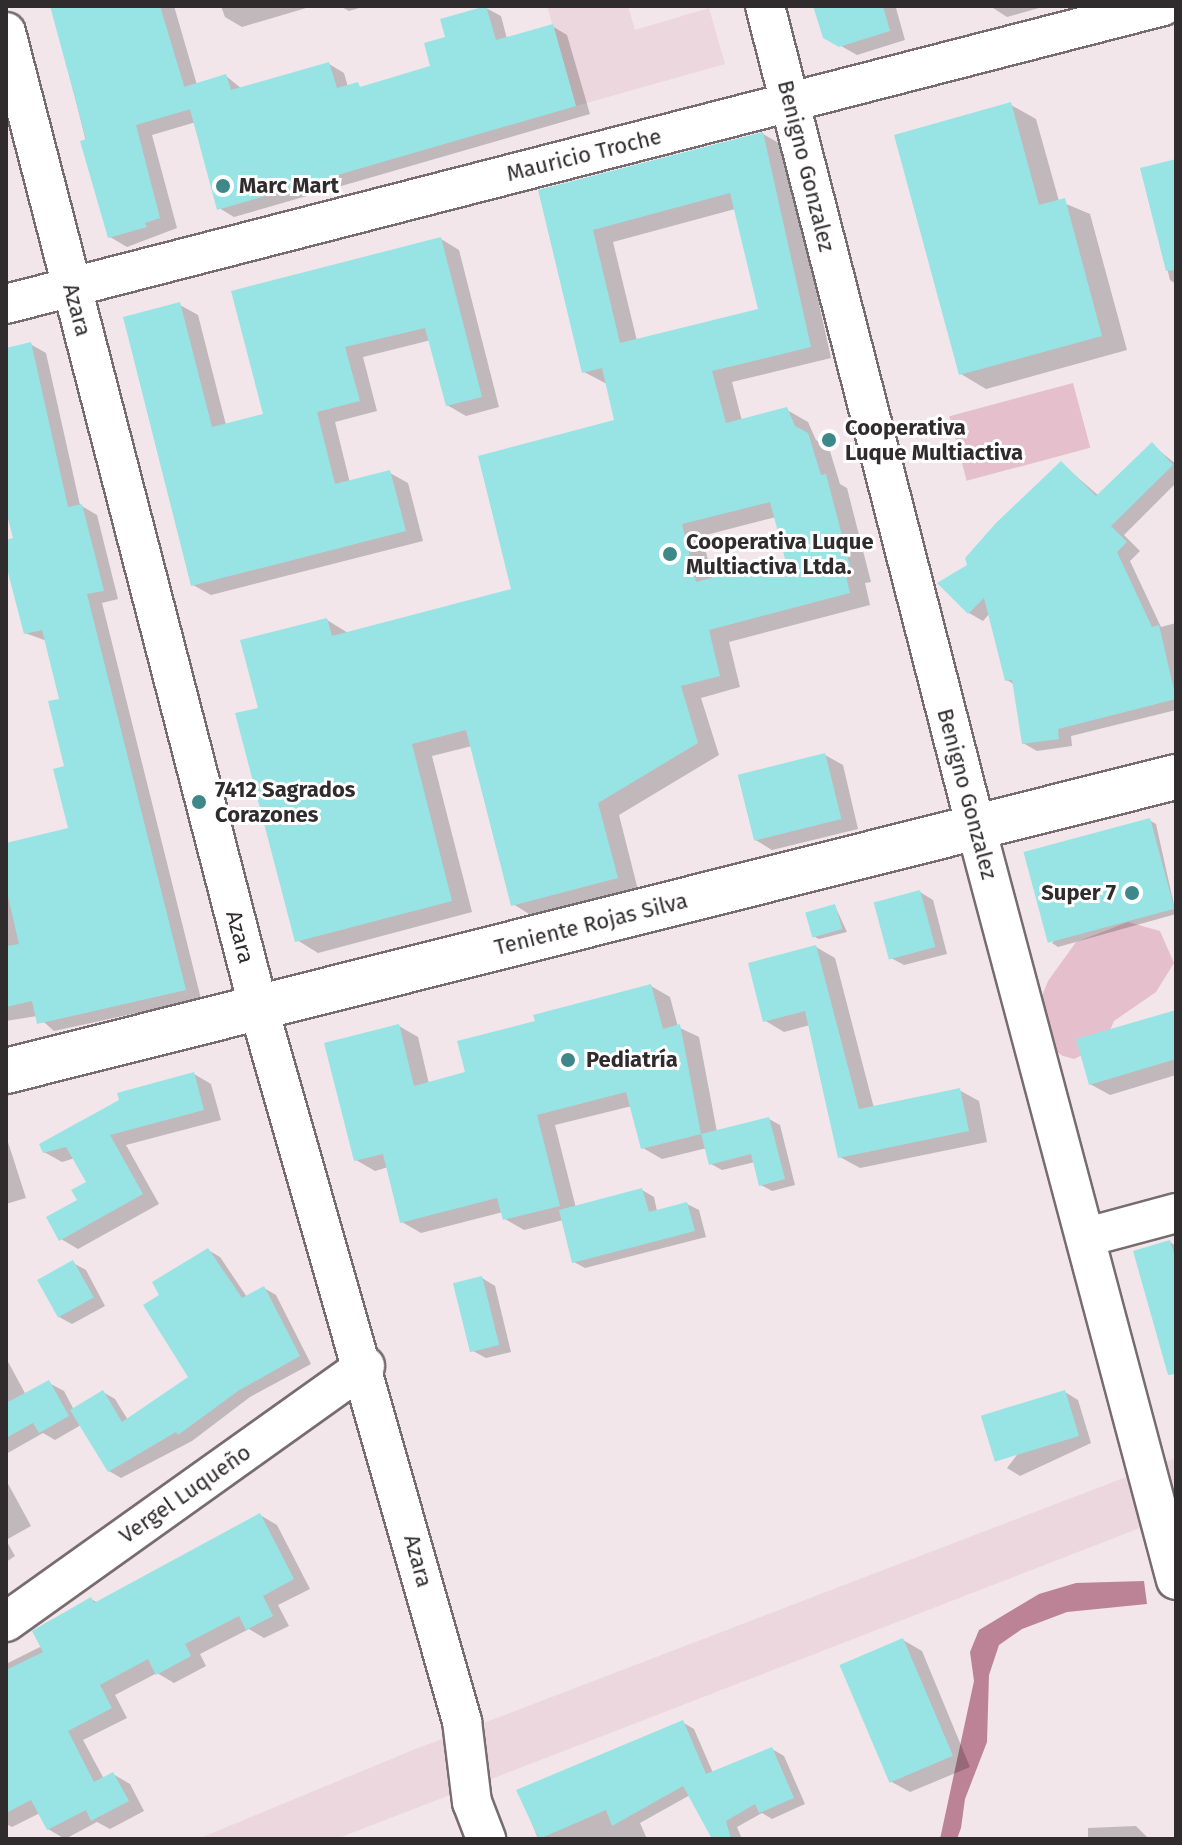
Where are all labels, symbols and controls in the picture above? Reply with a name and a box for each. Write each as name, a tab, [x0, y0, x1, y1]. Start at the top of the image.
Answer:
street label: Benigno Gonzalez	[772, 77, 840, 255]
street label: Mauricio Troche	[504, 123, 664, 187]
place label: Marc Mart	[239, 173, 339, 199]
marker: Marc Mart	[214, 177, 232, 195]
street label: Azara	[57, 281, 97, 339]
place label: Cooperativa Luque Multiactiva	[845, 414, 1023, 466]
marker: Cooperativa Luque Multiactiva	[820, 431, 838, 449]
place label: Cooperativa Luque Multiactiva Ltda.	[686, 528, 874, 580]
marker: Cooperativa Luque Multiactiva Ltda.	[661, 545, 679, 563]
street label: Benigno Gonzalez	[931, 706, 1003, 882]
place label: 7412 Sagrados Corazones	[215, 776, 355, 828]
marker: 7412 Sagrados Corazones	[190, 793, 208, 811]
place label: Super 7	[1041, 880, 1116, 906]
marker: Super 7	[1123, 884, 1141, 902]
street label: Teniente Rojas Silva	[492, 887, 690, 961]
street label: Azara	[220, 908, 260, 966]
place label: Pediatría	[586, 1047, 678, 1073]
marker: Pediatría	[557, 1049, 579, 1071]
street label: Vergel Luqueño	[114, 1439, 256, 1549]
street label: Azara	[398, 1532, 438, 1590]

